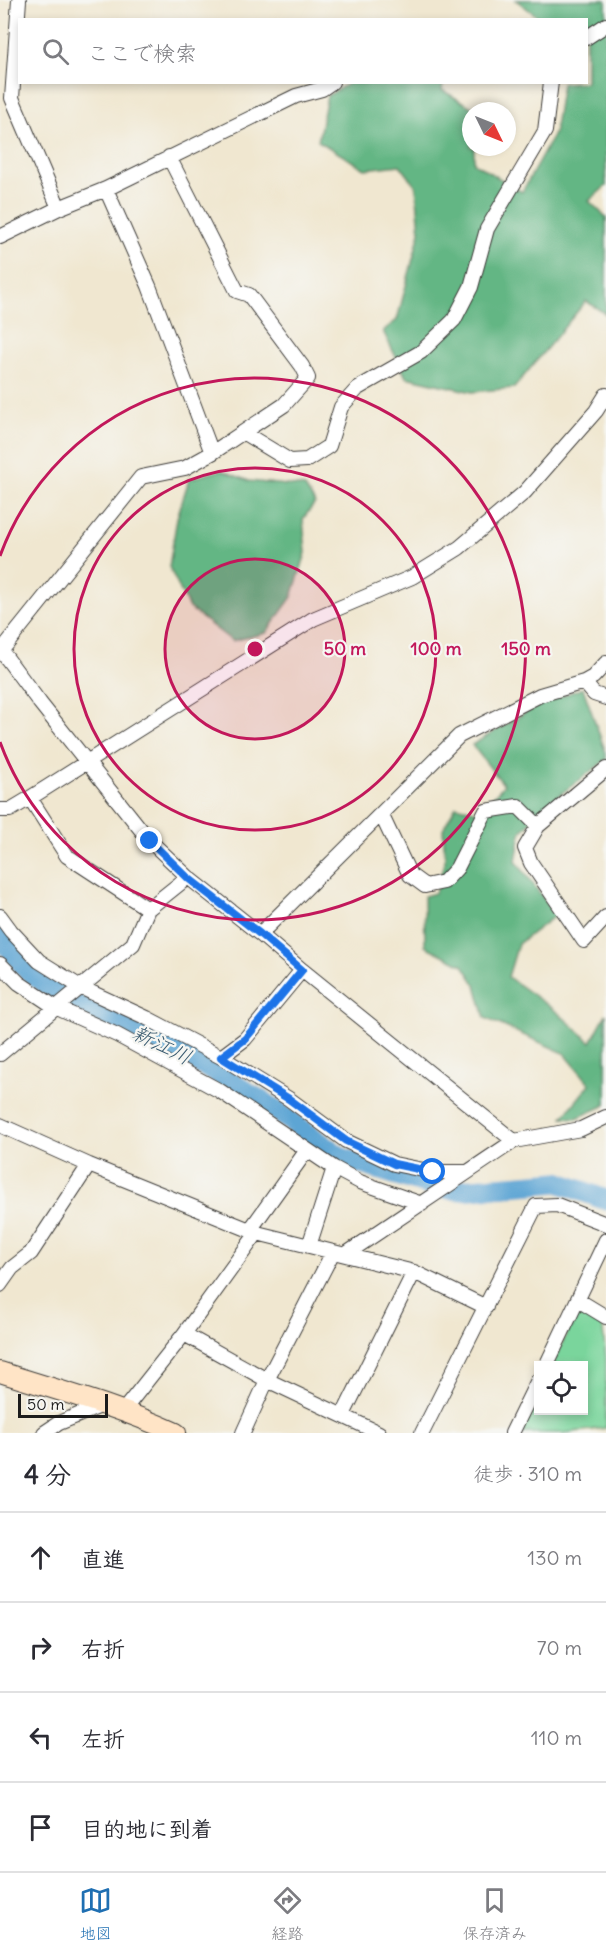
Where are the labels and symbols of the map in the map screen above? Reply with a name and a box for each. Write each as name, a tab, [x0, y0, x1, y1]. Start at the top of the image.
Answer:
north arrow	[462, 102, 516, 156]
text: 50 m	[324, 637, 366, 660]
text: 100 m	[411, 637, 462, 660]
text: 150 m	[501, 637, 551, 660]
centre of rings	[245, 639, 265, 659]
route end	[136, 827, 162, 853]
water label: 新江川	[128, 1019, 196, 1070]
route start	[419, 1158, 445, 1184]
scale bar	[18, 1391, 108, 1418]

